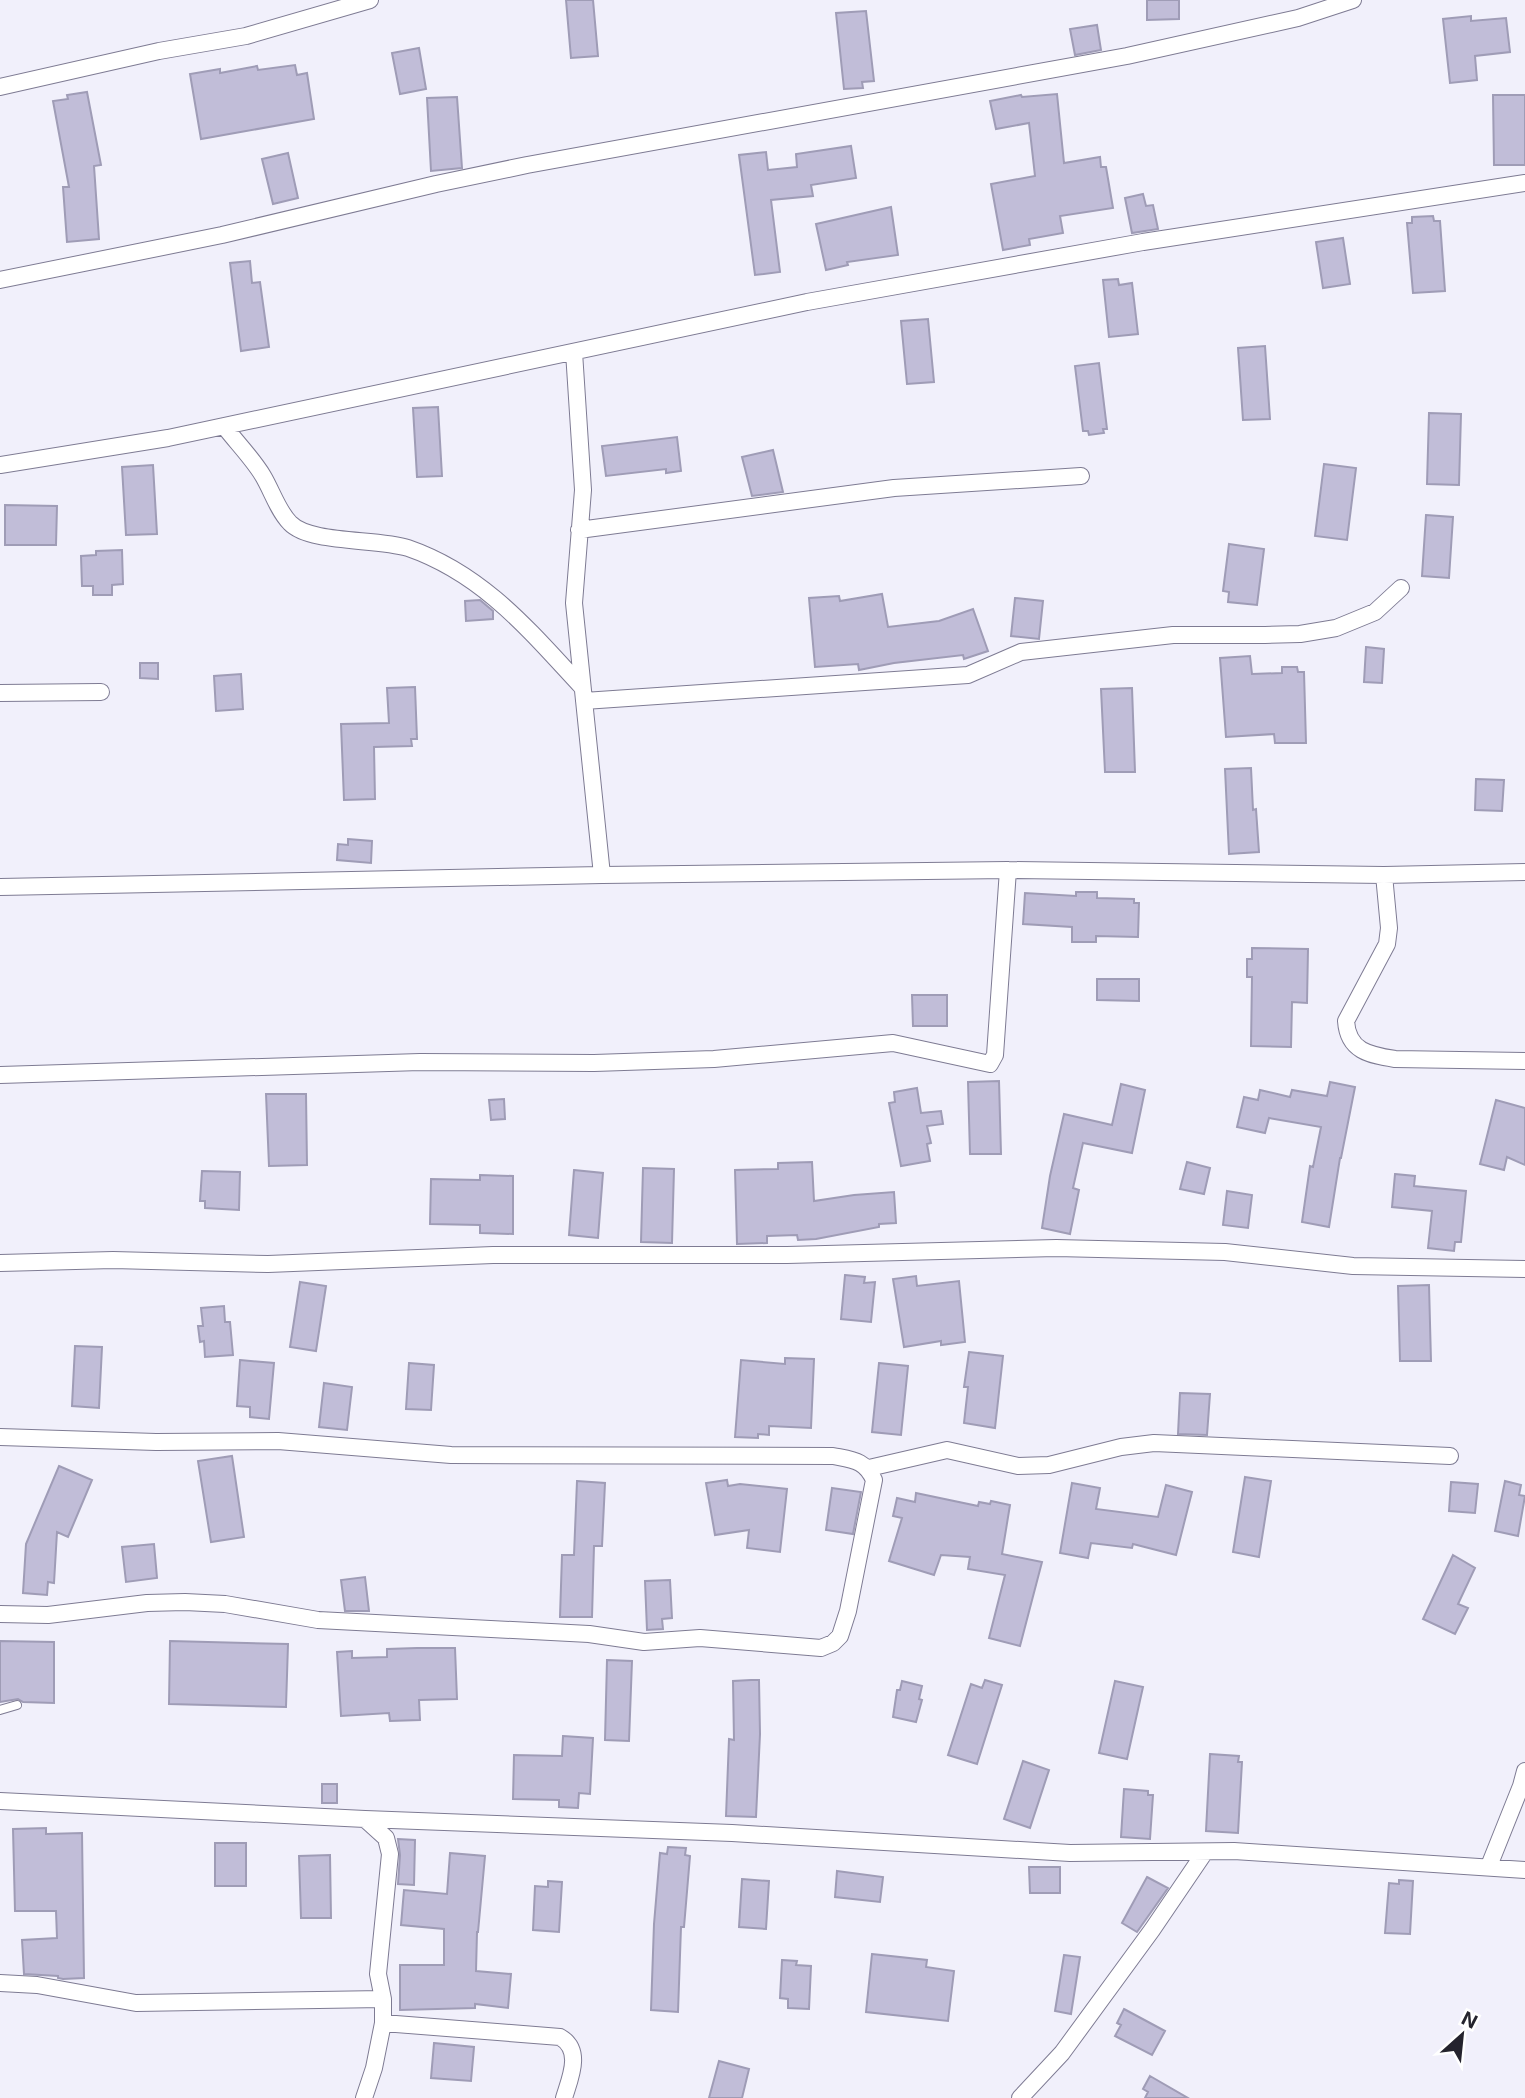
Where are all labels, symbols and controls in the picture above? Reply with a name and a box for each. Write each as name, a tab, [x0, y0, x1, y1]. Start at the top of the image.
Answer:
north arrow	[1427, 2000, 1497, 2070]
text: N	[1458, 2007, 1481, 2034]

